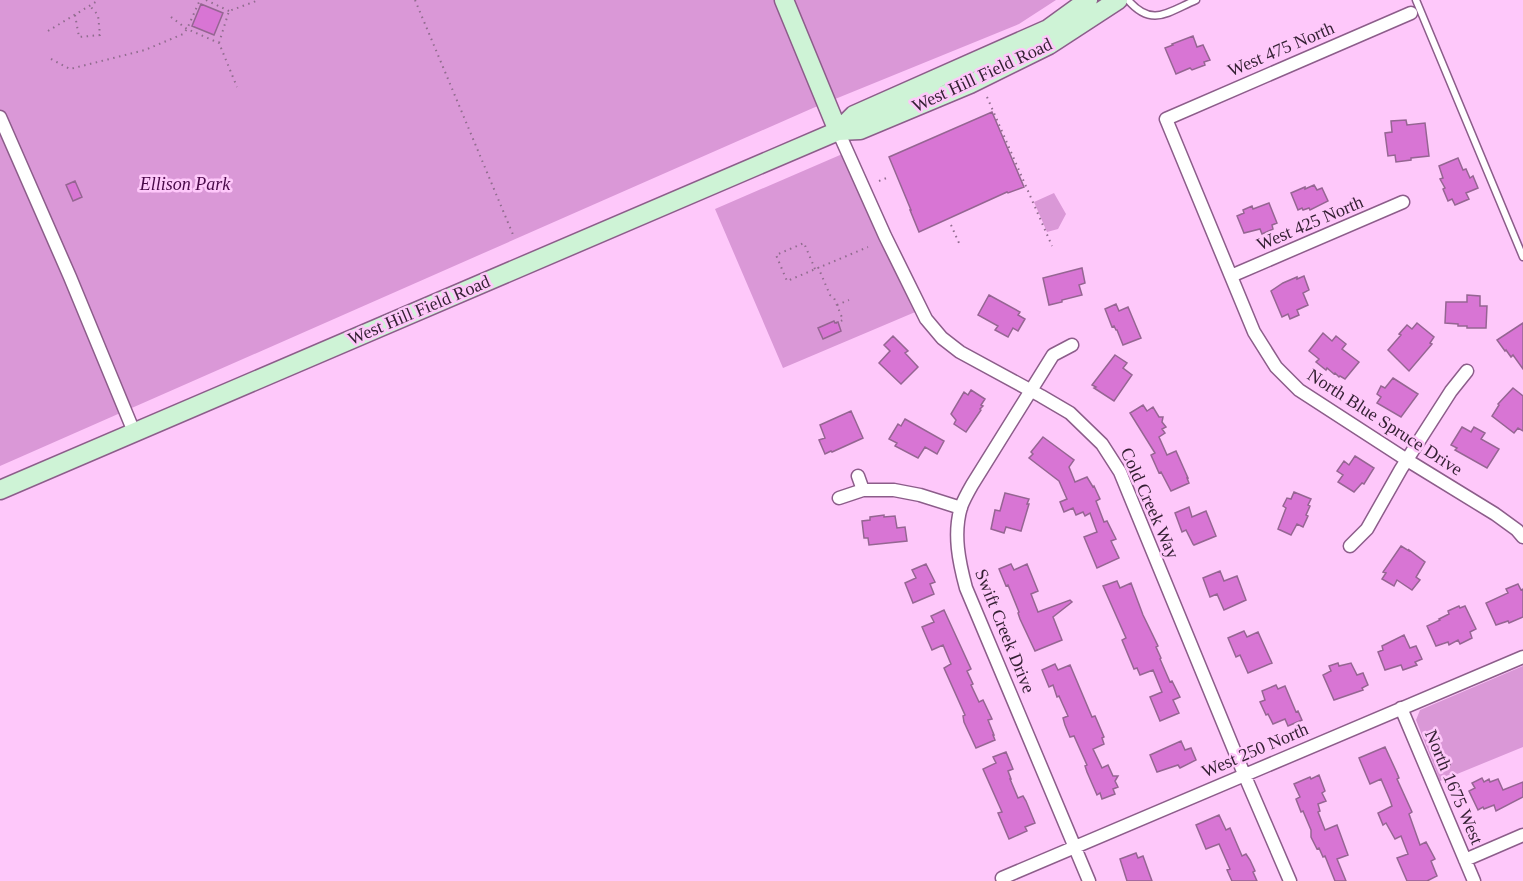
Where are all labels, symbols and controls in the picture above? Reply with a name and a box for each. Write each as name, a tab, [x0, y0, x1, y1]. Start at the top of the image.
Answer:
street label: West 475 North	[1225, 18, 1337, 80]
street label: West Hill Field Road	[909, 34, 1055, 116]
park label: Ellison Park	[139, 174, 231, 194]
street label: West 425 North	[1254, 192, 1366, 254]
street label: West Hill Field Road	[345, 271, 493, 349]
street label: North Blue Spruce Drive	[1304, 364, 1466, 480]
street label: Cold Creek Way	[1117, 444, 1183, 562]
street label: Swift Creek Drive	[971, 566, 1039, 696]
street label: West 250 North	[1199, 719, 1311, 781]
street label: North 1675 West	[1421, 727, 1487, 847]

